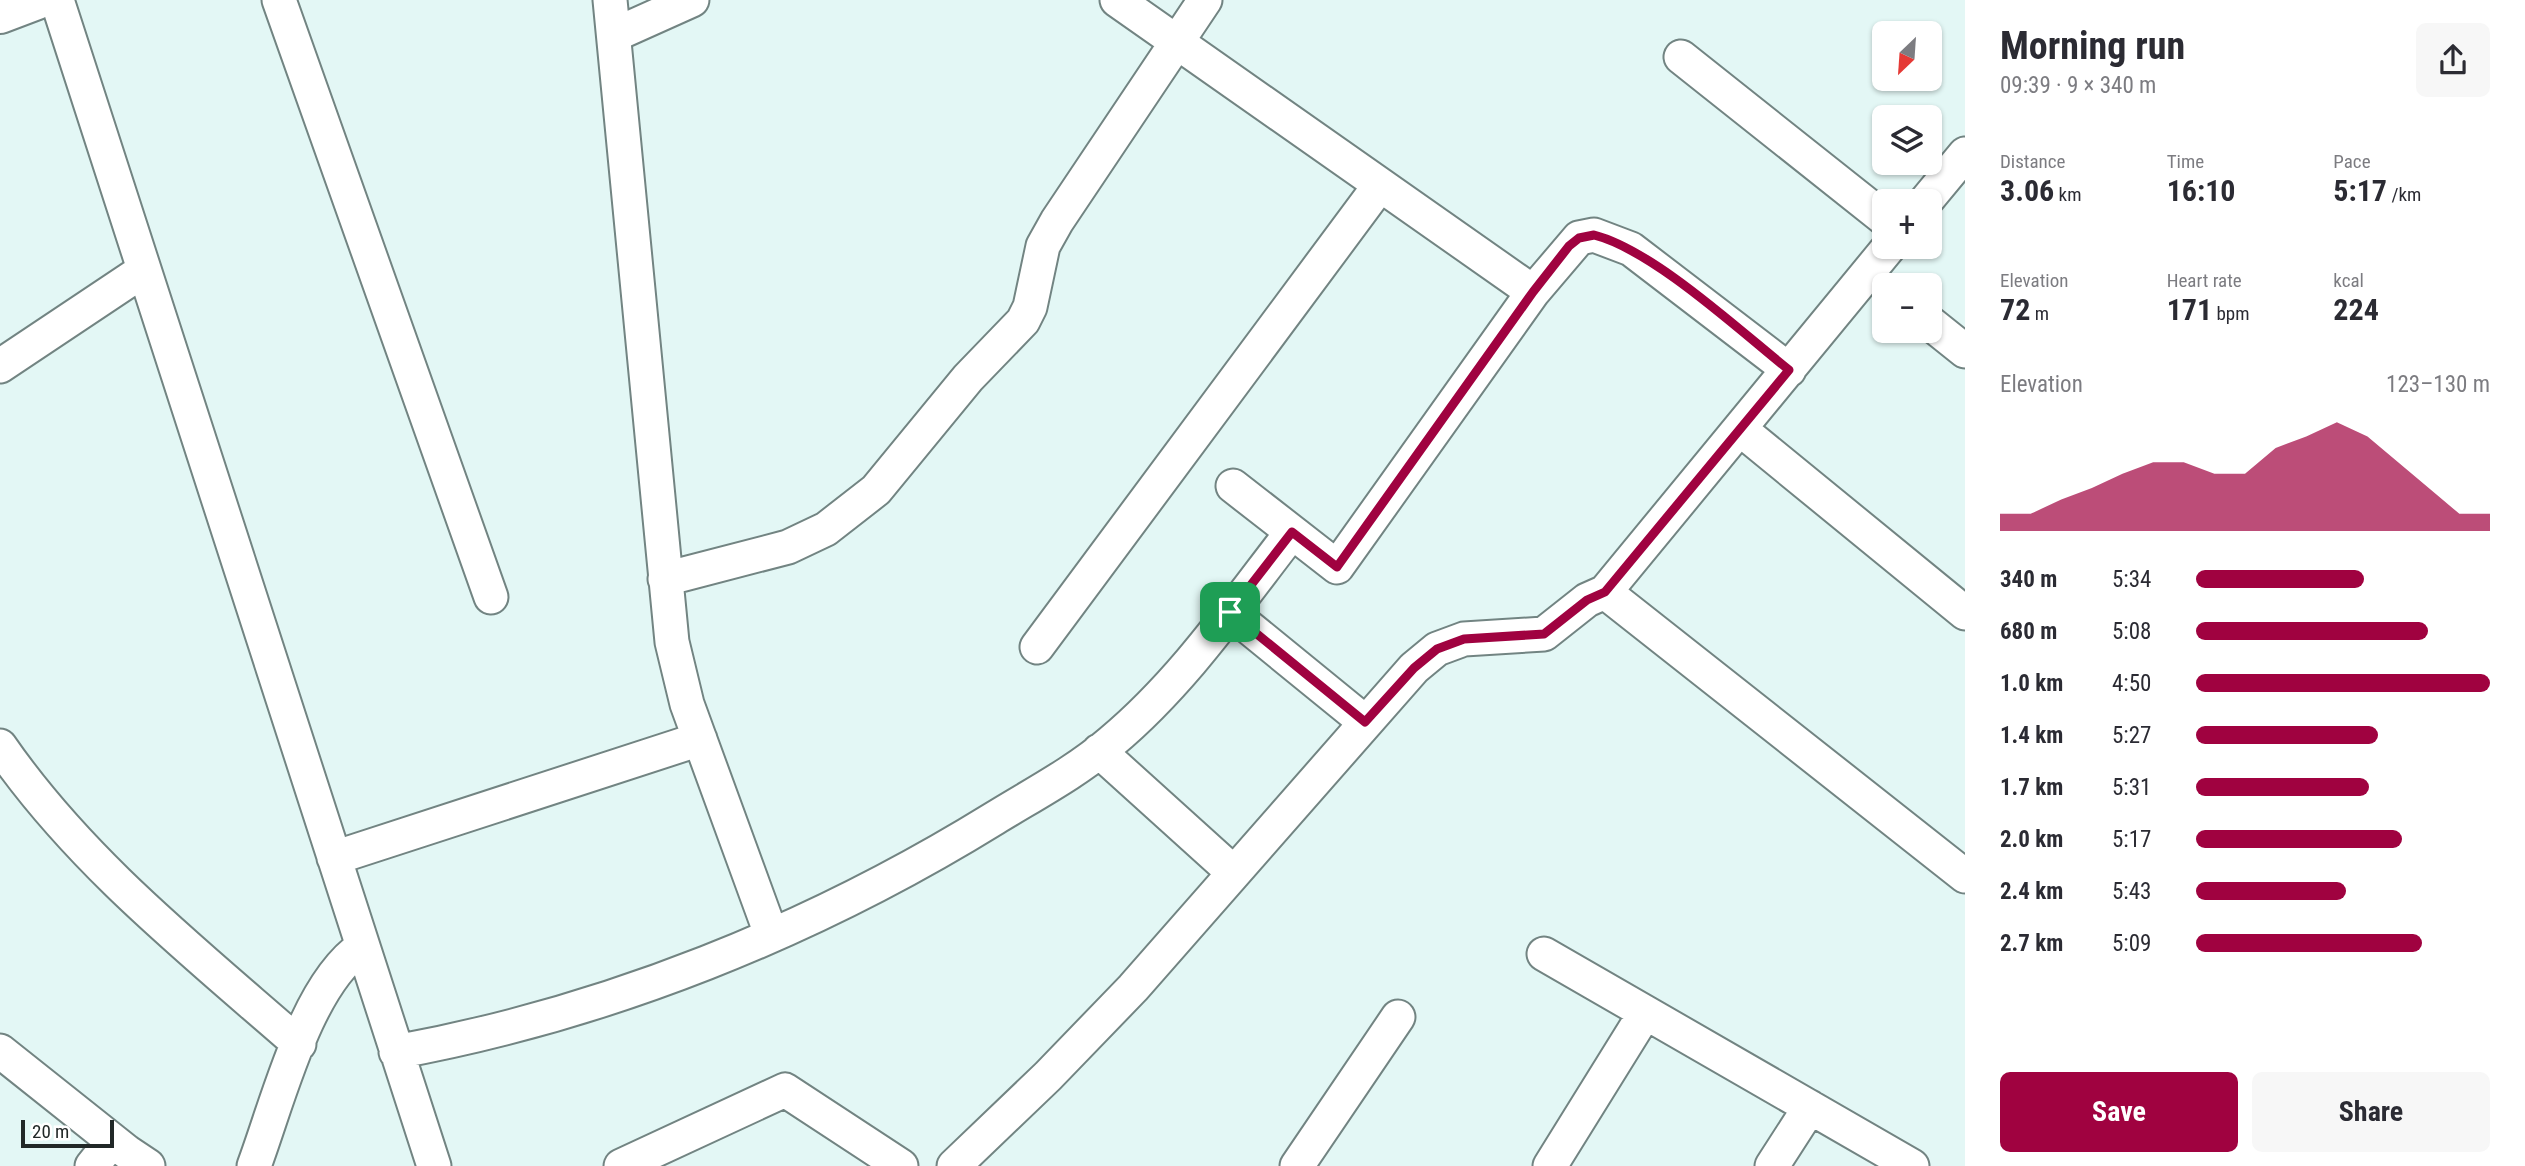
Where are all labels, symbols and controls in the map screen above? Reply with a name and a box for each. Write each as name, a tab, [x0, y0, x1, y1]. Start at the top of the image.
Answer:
north arrow	[1872, 21, 1942, 91]
map controls	[1872, 21, 1942, 343]
button: share	[2416, 23, 2490, 97]
text: Morning run	[2000, 24, 2185, 68]
text: 09:39 · 9 × 340 m	[2000, 72, 2156, 99]
button: layers	[1872, 105, 1942, 175]
text: Distance	[2000, 150, 2065, 173]
text: Time	[2167, 150, 2204, 173]
text: Pace	[2333, 150, 2371, 173]
text: 3.06	[2000, 173, 2054, 208]
text: 16:10	[2167, 173, 2236, 208]
text: 5:17	[2333, 173, 2387, 208]
text: km	[2054, 183, 2081, 206]
text: /km	[2387, 183, 2421, 206]
button: +	[1872, 189, 1942, 259]
text: Elevation	[2000, 269, 2068, 292]
text: Heart rate	[2167, 269, 2242, 292]
text: kcal	[2333, 269, 2364, 292]
button: −	[1872, 273, 1942, 343]
text: 72	[2000, 292, 2030, 327]
text: 171	[2167, 292, 2212, 327]
text: 224	[2333, 292, 2379, 327]
text: m	[2030, 302, 2049, 325]
text: bpm	[2212, 302, 2250, 325]
text: Elevation	[2000, 371, 2083, 398]
text: 123–130 m	[2386, 371, 2490, 398]
text: 340 m	[2000, 566, 2057, 593]
text: 5:34	[2112, 566, 2151, 593]
pin	[1200, 582, 1260, 642]
icon: arrive	[1211, 593, 1249, 631]
text: 680 m	[2000, 618, 2057, 645]
text: 5:08	[2112, 618, 2151, 645]
text: 1.0 km	[2000, 670, 2063, 697]
text: 4:50	[2112, 670, 2151, 697]
text: 1.4 km	[2000, 722, 2063, 749]
text: 5:27	[2112, 722, 2151, 749]
text: 1.7 km	[2000, 774, 2063, 801]
text: 5:31	[2112, 774, 2151, 801]
text: 2.0 km	[2000, 826, 2063, 853]
text: 5:17	[2112, 826, 2151, 853]
text: 2.4 km	[2000, 878, 2063, 905]
text: 5:43	[2112, 878, 2151, 905]
text: 2.7 km	[2000, 930, 2063, 957]
text: 5:09	[2112, 930, 2151, 957]
button: Save	[2000, 1072, 2238, 1152]
button: Share	[2252, 1072, 2490, 1152]
scale bar	[21, 1117, 114, 1149]
text: 20 m	[32, 1120, 69, 1143]

